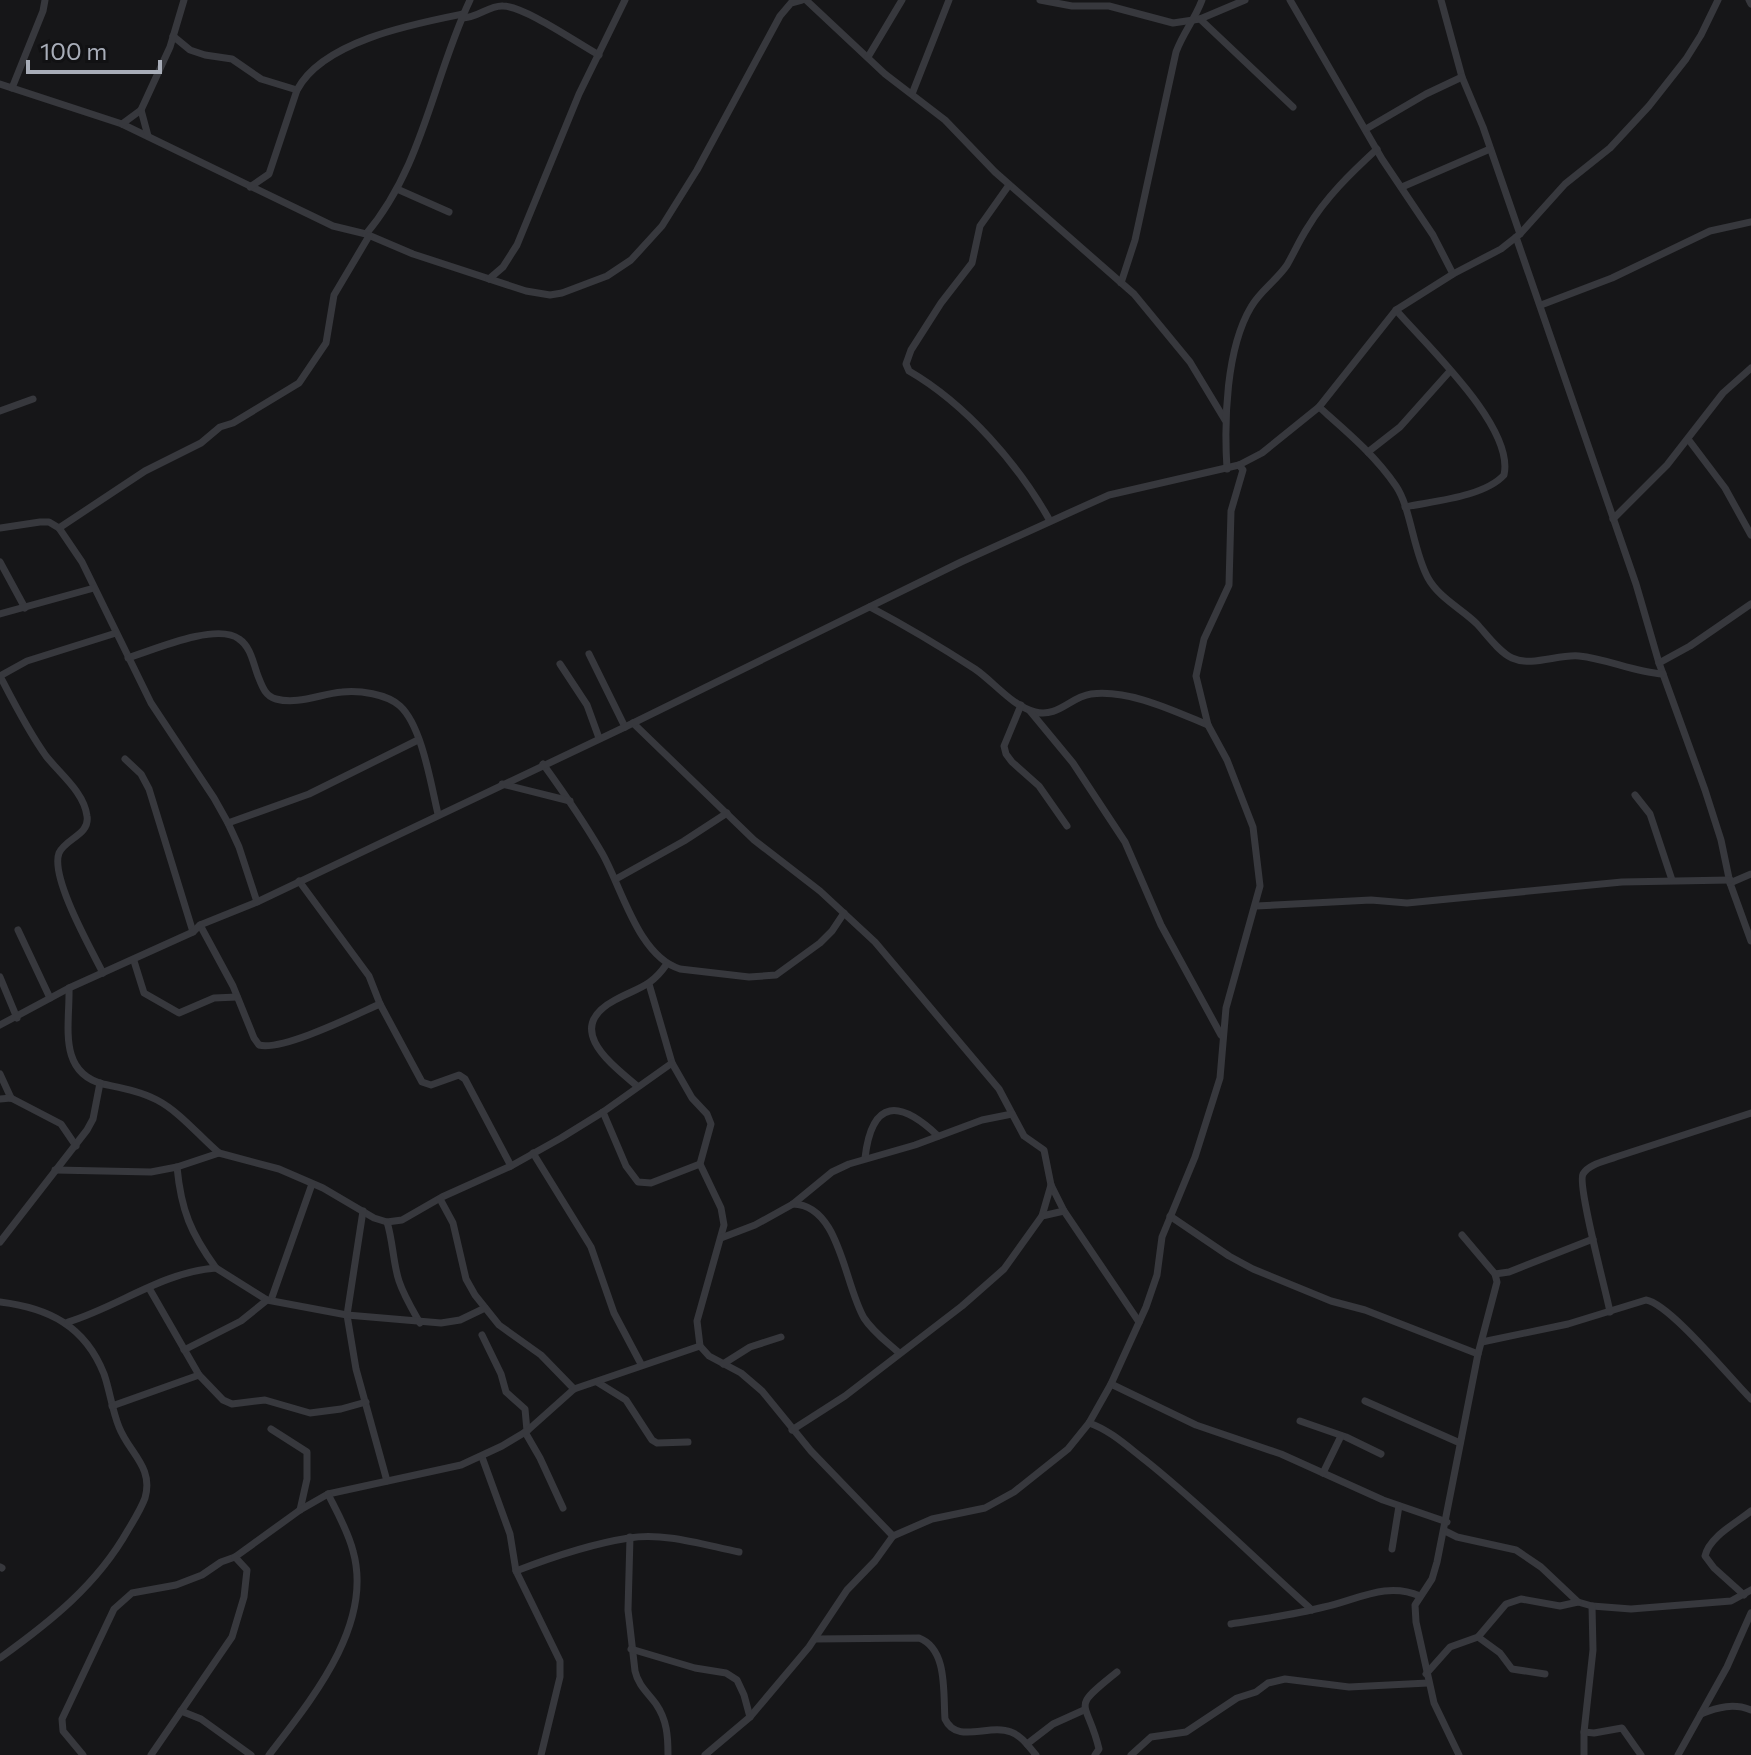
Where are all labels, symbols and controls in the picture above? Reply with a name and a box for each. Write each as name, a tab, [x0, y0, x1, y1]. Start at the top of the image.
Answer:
scale bar	[28, 24, 160, 74]
text: 100 m	[40, 36, 107, 65]

